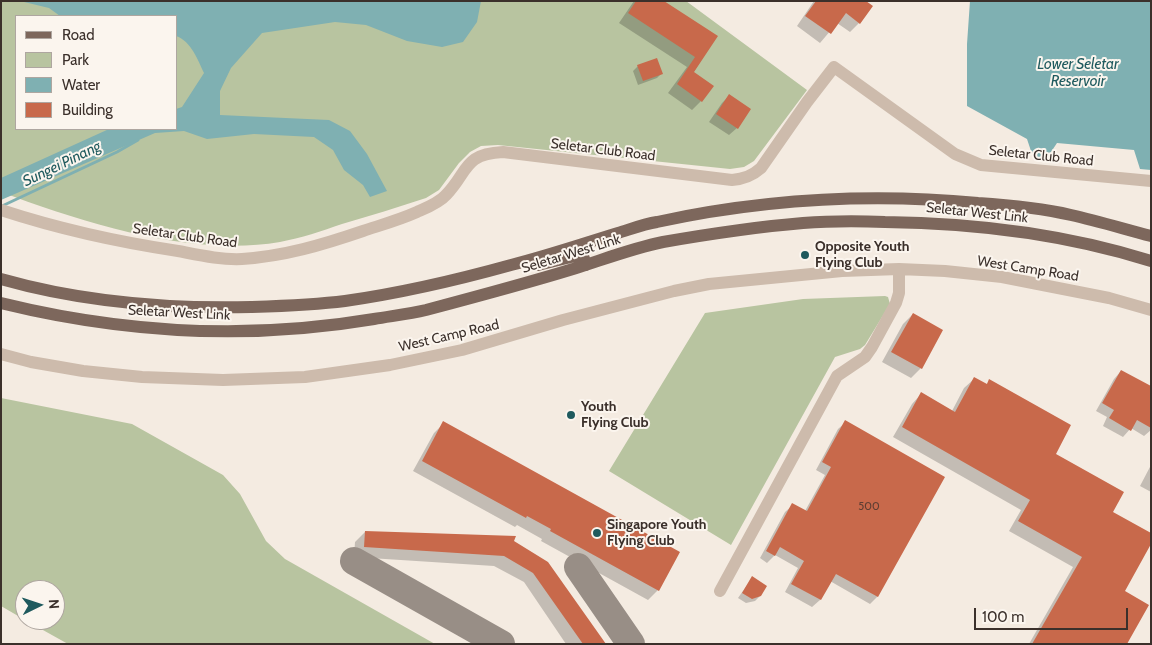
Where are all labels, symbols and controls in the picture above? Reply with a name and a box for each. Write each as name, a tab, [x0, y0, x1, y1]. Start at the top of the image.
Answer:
legend	[15, 15, 178, 130]
text: Road	[62, 26, 95, 44]
text: Park	[62, 51, 89, 69]
water label: Lower Seletar Reservoir	[1037, 56, 1119, 91]
text: Water	[62, 76, 100, 94]
text: Building	[62, 101, 113, 119]
street label: Seletar Club Road	[550, 135, 656, 165]
water label: Sungei Pinang	[20, 137, 104, 191]
street label: Seletar Club Road	[988, 142, 1094, 170]
street label: Seletar West Link	[925, 199, 1029, 227]
street label: Seletar Club Road	[132, 220, 238, 252]
street label: Seletar West Link	[520, 231, 622, 277]
place label: Opposite Youth Flying Club	[815, 239, 910, 272]
marker: Opposite Youth Flying Club	[799, 249, 811, 261]
street label: West Camp Road	[976, 253, 1080, 285]
street label: Seletar West Link	[127, 302, 231, 324]
street label: West Camp Road	[397, 316, 501, 356]
place label: Youth Flying Club	[581, 399, 649, 432]
marker: Youth Flying Club	[565, 409, 577, 421]
house number: 500	[858, 500, 880, 514]
place label: Singapore Youth Flying Club	[607, 517, 706, 550]
marker: Singapore Youth Flying Club	[591, 527, 603, 539]
north arrow	[15, 580, 65, 630]
text: N	[45, 598, 63, 610]
scale bar	[977, 598, 1131, 630]
text: 100 m	[982, 608, 1024, 626]

